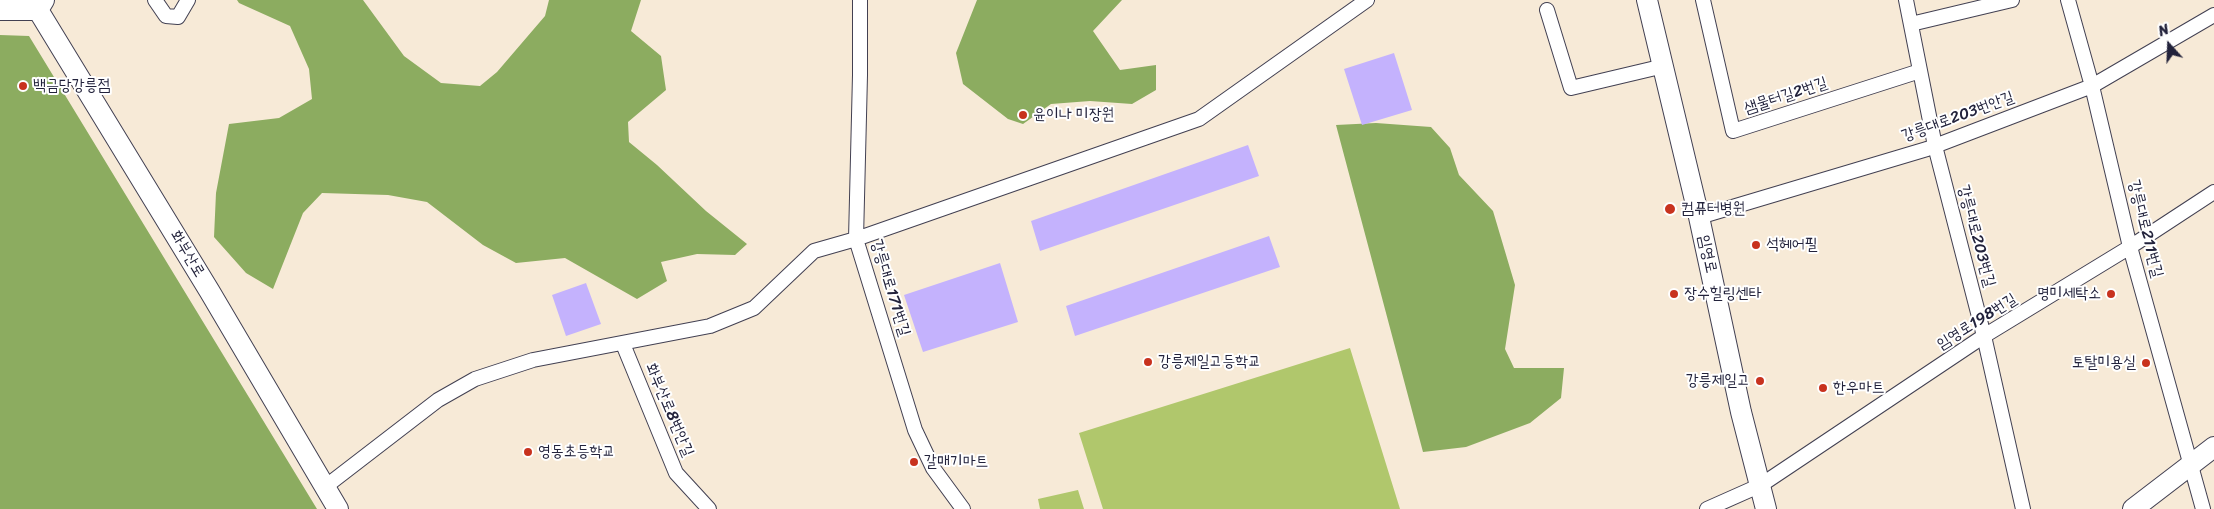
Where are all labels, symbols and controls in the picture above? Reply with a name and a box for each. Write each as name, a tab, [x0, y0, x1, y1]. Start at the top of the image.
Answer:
text: N	[2155, 17, 2173, 44]
north arrow	[2144, 20, 2194, 70]
street label: 샘물터길2번길	[1742, 74, 1830, 118]
place label: 백금당강릉점	[33, 76, 110, 96]
marker: 백금당강릉점	[17, 80, 29, 92]
street label: 강릉대로203번안길	[1899, 88, 2017, 146]
place label: 윤이나 미장원	[1033, 105, 1114, 125]
marker: 윤이나 미장원	[1017, 109, 1029, 121]
street label: 강릉대로211번길	[2124, 178, 2166, 280]
street label: 강릉대로203번길	[1953, 183, 1999, 289]
place label: 컴퓨터병원	[1681, 199, 1745, 219]
marker: 컴퓨터병원	[1663, 202, 1677, 216]
street label: 화부산로	[166, 227, 208, 281]
street label: 임영로	[1694, 233, 1720, 275]
place label: 석헤어필	[1766, 235, 1818, 255]
street label: 강릉대로171번길	[866, 237, 914, 339]
marker: 석헤어필	[1750, 239, 1762, 251]
place label: 장수힐링센타	[1684, 284, 1761, 304]
place label: 명미세탁소	[2037, 284, 2101, 304]
marker: 장수힐링센타	[1668, 288, 1680, 300]
marker: 명미세탁소	[2105, 288, 2117, 300]
street label: 임영로198번길	[1933, 290, 2021, 354]
place label: 강릉제일고등학교	[1158, 352, 1261, 372]
place label: 토탈미용실	[2072, 353, 2136, 373]
marker: 강릉제일고등학교	[1142, 356, 1154, 368]
marker: 토탈미용실	[2140, 357, 2152, 369]
street label: 화부산로8번안길	[641, 360, 697, 460]
place label: 강릉제일고	[1686, 371, 1750, 391]
marker: 강릉제일고	[1754, 375, 1766, 387]
place label: 한우마트	[1833, 378, 1885, 398]
marker: 한우마트	[1817, 382, 1829, 394]
place label: 영동초등학교	[538, 442, 615, 462]
marker: 영동초등학교	[522, 446, 534, 458]
place label: 갈매기마트	[924, 452, 988, 472]
marker: 갈매기마트	[908, 456, 920, 468]

